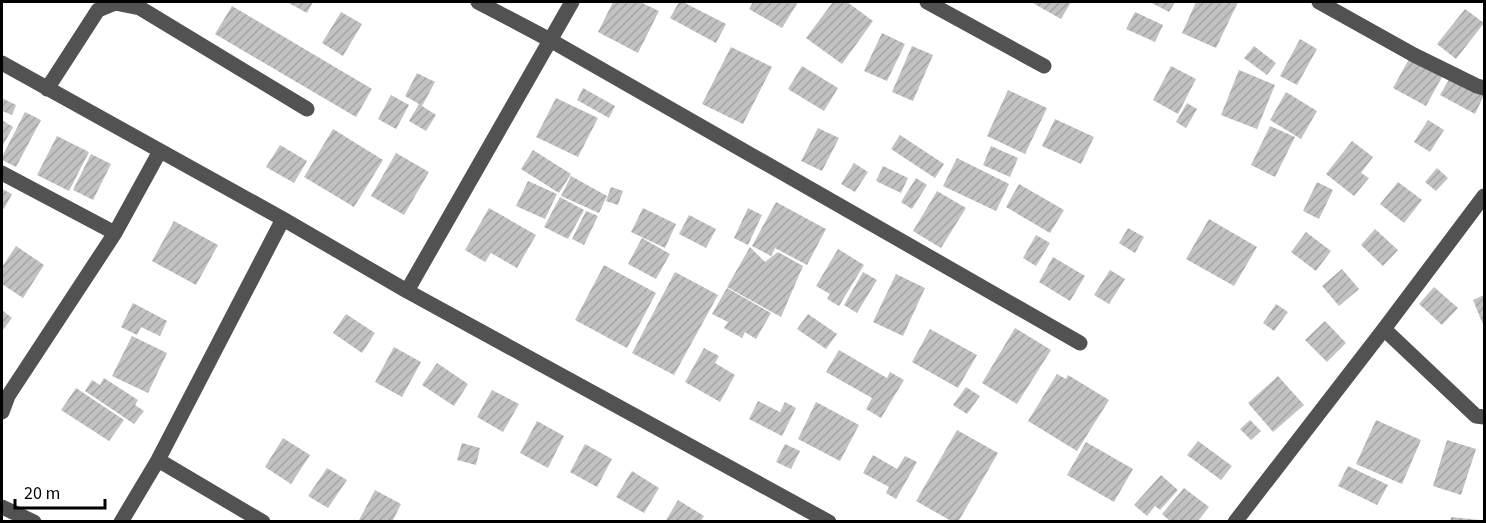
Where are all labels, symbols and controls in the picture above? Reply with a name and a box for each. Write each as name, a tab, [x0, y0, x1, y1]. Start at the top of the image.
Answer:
scale bar	[15, 472, 105, 510]
text: 20 m	[24, 481, 60, 506]

